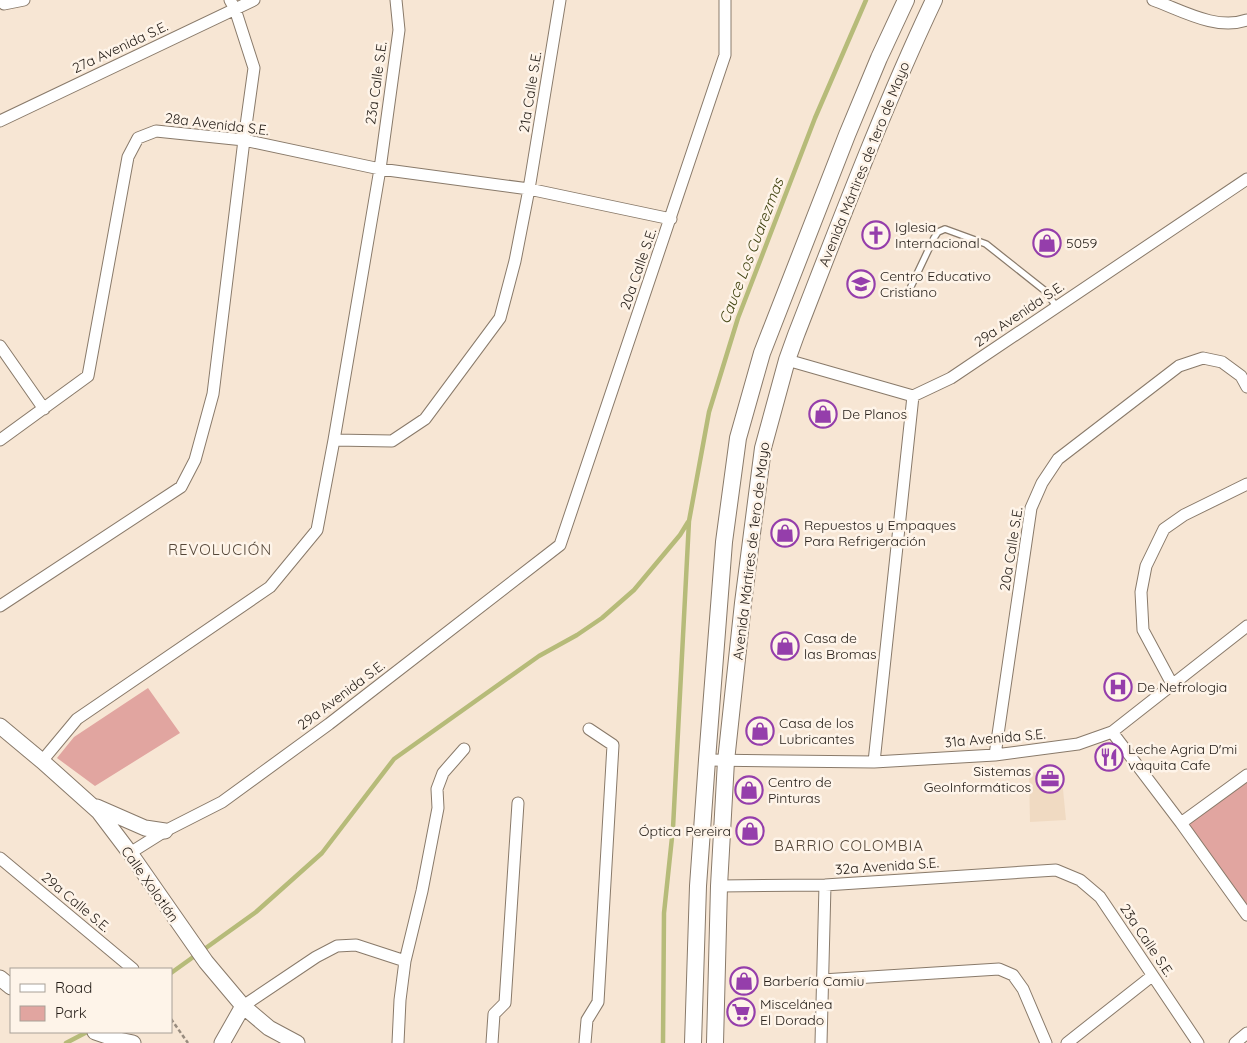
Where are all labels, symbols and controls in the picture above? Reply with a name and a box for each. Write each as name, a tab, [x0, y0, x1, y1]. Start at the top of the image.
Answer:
street label: 27a Avenida S.E.	[69, 17, 171, 77]
street label: 23a Calle S.E.	[361, 40, 391, 126]
street label: 21a Calle S.E.	[515, 50, 545, 134]
street label: Avenida Mártires de 1ero de Mayo	[815, 59, 913, 269]
street label: 28a Avenida S.E.	[164, 109, 270, 139]
water label: Cauce Los Cuarezmas	[715, 175, 788, 326]
place label: Iglesia Internacional	[895, 218, 980, 252]
church icon: Iglesia Internacional	[861, 220, 891, 250]
street label: 20a Calle S.E.	[616, 226, 660, 312]
shop icon: 5059	[1032, 228, 1062, 258]
place label: 5059	[1066, 234, 1098, 252]
place label: Centro Educativo Cristiano	[880, 267, 991, 301]
school or university icon: Centro Educativo Cristiano	[846, 269, 876, 299]
street label: 29a Avenida S.E.	[971, 277, 1067, 351]
shop icon: De Planos	[808, 399, 838, 429]
place label: De Planos	[842, 405, 907, 423]
street label: Avenida Mártires de 1ero de Mayo	[729, 441, 773, 661]
street label: 20a Calle S.E.	[995, 506, 1027, 592]
place label: Repuestos y Empaques Para Refrigeración	[804, 516, 956, 550]
shop icon: Repuestos y Empaques Para Refrigeración	[770, 518, 800, 548]
district label: REVOLUCIÓN	[168, 540, 272, 559]
place label: Casa de las Bromas	[804, 629, 877, 663]
shop icon: Casa de las Bromas	[770, 631, 800, 661]
street label: 29a Avenida S.E.	[294, 656, 388, 734]
hospital icon: De Nefrologia	[1103, 672, 1133, 702]
place label: De Nefrologia	[1137, 678, 1227, 696]
place label: Casa de los Lubricantes	[779, 714, 854, 748]
shop icon: Casa de los Lubricantes	[745, 716, 775, 746]
street label: 31a Avenida S.E.	[944, 725, 1046, 751]
place label: Leche Agria D'mi vaquita Cafe	[1128, 740, 1237, 774]
restaurant icon: Leche Agria D'mi vaquita Cafe	[1094, 742, 1124, 772]
place label: Sistemas GeoInformáticos	[924, 762, 1031, 796]
office icon: Sistemas GeoInformáticos	[1035, 764, 1065, 794]
place label: Centro de Pinturas	[768, 773, 832, 807]
shop icon: Centro de Pinturas	[734, 775, 764, 805]
shop icon: Óptica Pereira	[735, 816, 765, 846]
place label: Óptica Pereira	[639, 822, 731, 840]
district label: BARRIO COLOMBIA	[774, 836, 924, 855]
street label: Calle Xolotlán	[117, 843, 183, 925]
street label: 32a Avenida S.E.	[834, 853, 940, 879]
street label: 29a Calle S.E.	[38, 868, 114, 936]
street label: 23a Calle S.E.	[1116, 900, 1178, 980]
shop icon: Barbería Camiu	[729, 966, 759, 996]
legend	[10, 968, 172, 1033]
place label: Barbería Camiu	[763, 972, 864, 990]
text: Road	[55, 978, 92, 997]
place label: Miscelánea El Dorado	[760, 995, 833, 1029]
supermarket icon: Miscelánea El Dorado	[726, 997, 756, 1027]
text: Park	[55, 1003, 87, 1022]

